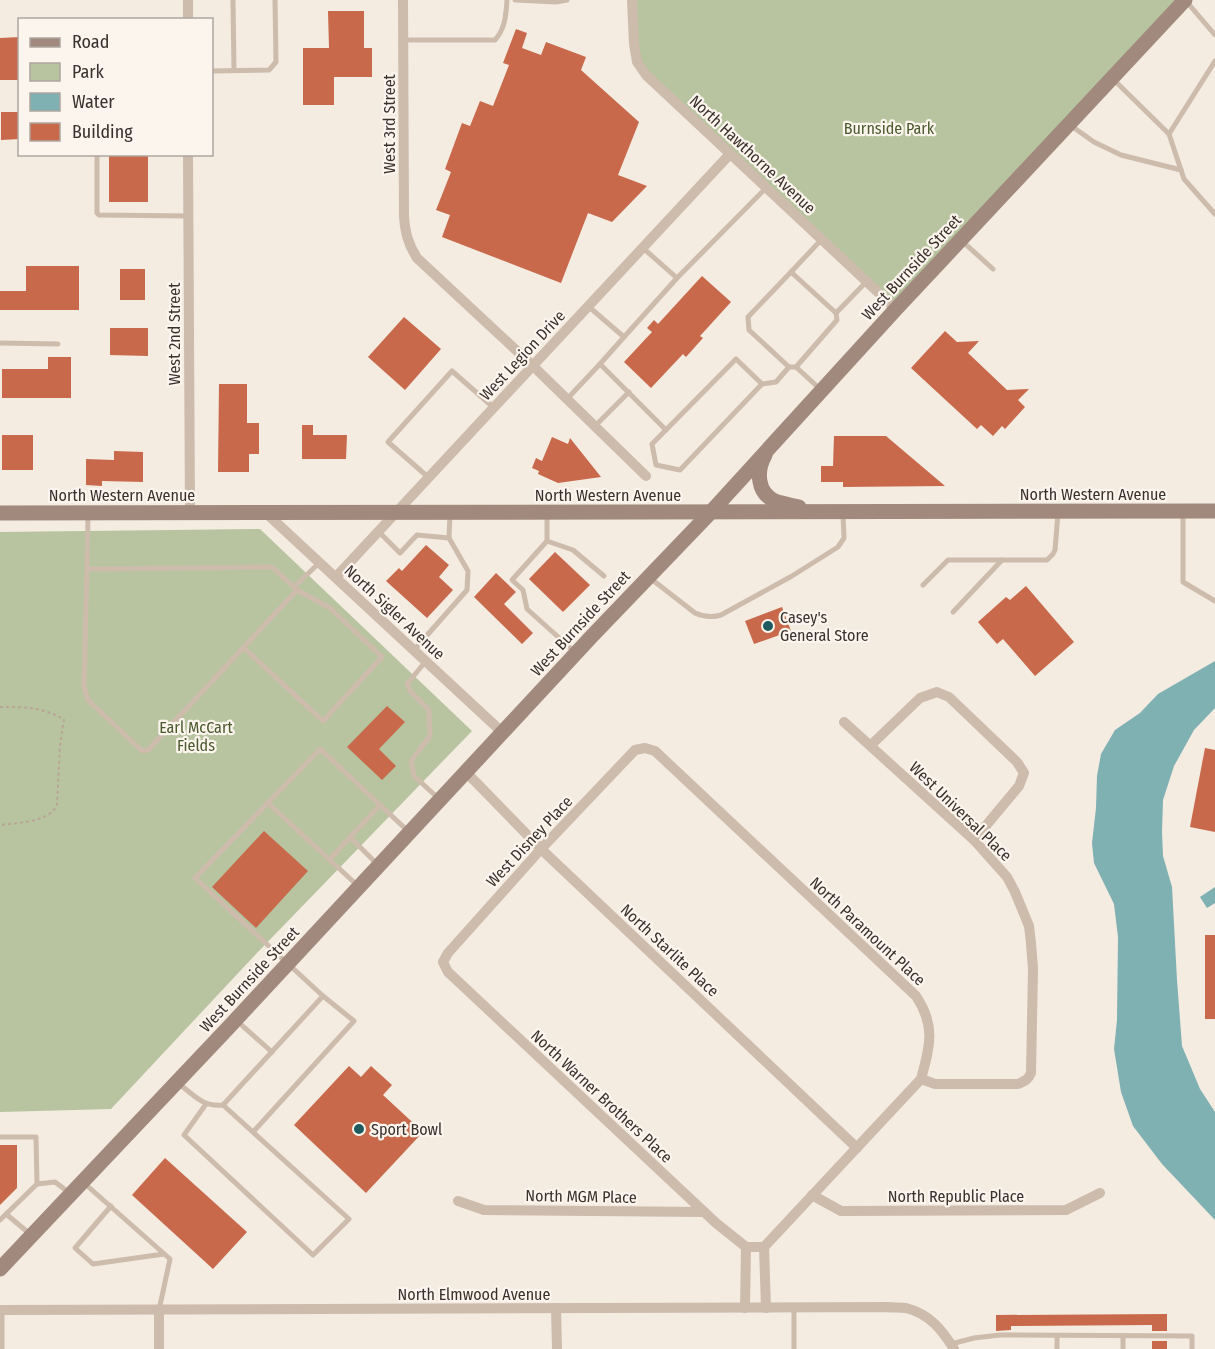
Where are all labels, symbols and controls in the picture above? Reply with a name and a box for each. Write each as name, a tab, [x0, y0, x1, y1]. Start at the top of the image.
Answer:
legend	[18, 18, 213, 156]
text: Road	[72, 31, 109, 53]
text: Park	[72, 61, 105, 83]
street label: West 3rd Street	[380, 73, 399, 174]
text: Water	[72, 91, 115, 113]
street label: North Hawthorne Avenue	[686, 91, 820, 218]
park label: Burnside Park	[844, 119, 935, 138]
text: Building	[72, 121, 133, 143]
street label: West Burnside Street	[858, 210, 966, 324]
street label: West 2nd Street	[165, 282, 184, 385]
street label: West Legion Drive	[476, 306, 569, 404]
street label: North Western Avenue	[1020, 485, 1166, 504]
street label: North Western Avenue	[49, 486, 195, 505]
street label: North Western Avenue	[535, 486, 681, 505]
street label: North Sigler Avenue	[341, 561, 449, 664]
street label: West Burnside Street	[527, 566, 635, 680]
place label: Casey's General Store	[780, 608, 869, 645]
marker: Casey's General Store	[761, 619, 775, 633]
park label: Earl McCart Fields	[159, 718, 234, 755]
street label: West Universal Place	[906, 758, 1016, 865]
street label: West Disney Place	[482, 792, 576, 891]
street label: North Paramount Place	[806, 873, 929, 990]
street label: North Starlite Place	[617, 900, 723, 1001]
street label: West Burnside Street	[196, 922, 304, 1036]
street label: North Warner Brothers Place	[527, 1026, 676, 1167]
place label: Sport Bowl	[371, 1120, 442, 1139]
marker: Sport Bowl	[352, 1122, 366, 1136]
street label: North MGM Place	[525, 1186, 637, 1207]
street label: North Republic Place	[888, 1187, 1024, 1206]
street label: North Elmwood Avenue	[398, 1285, 550, 1304]

